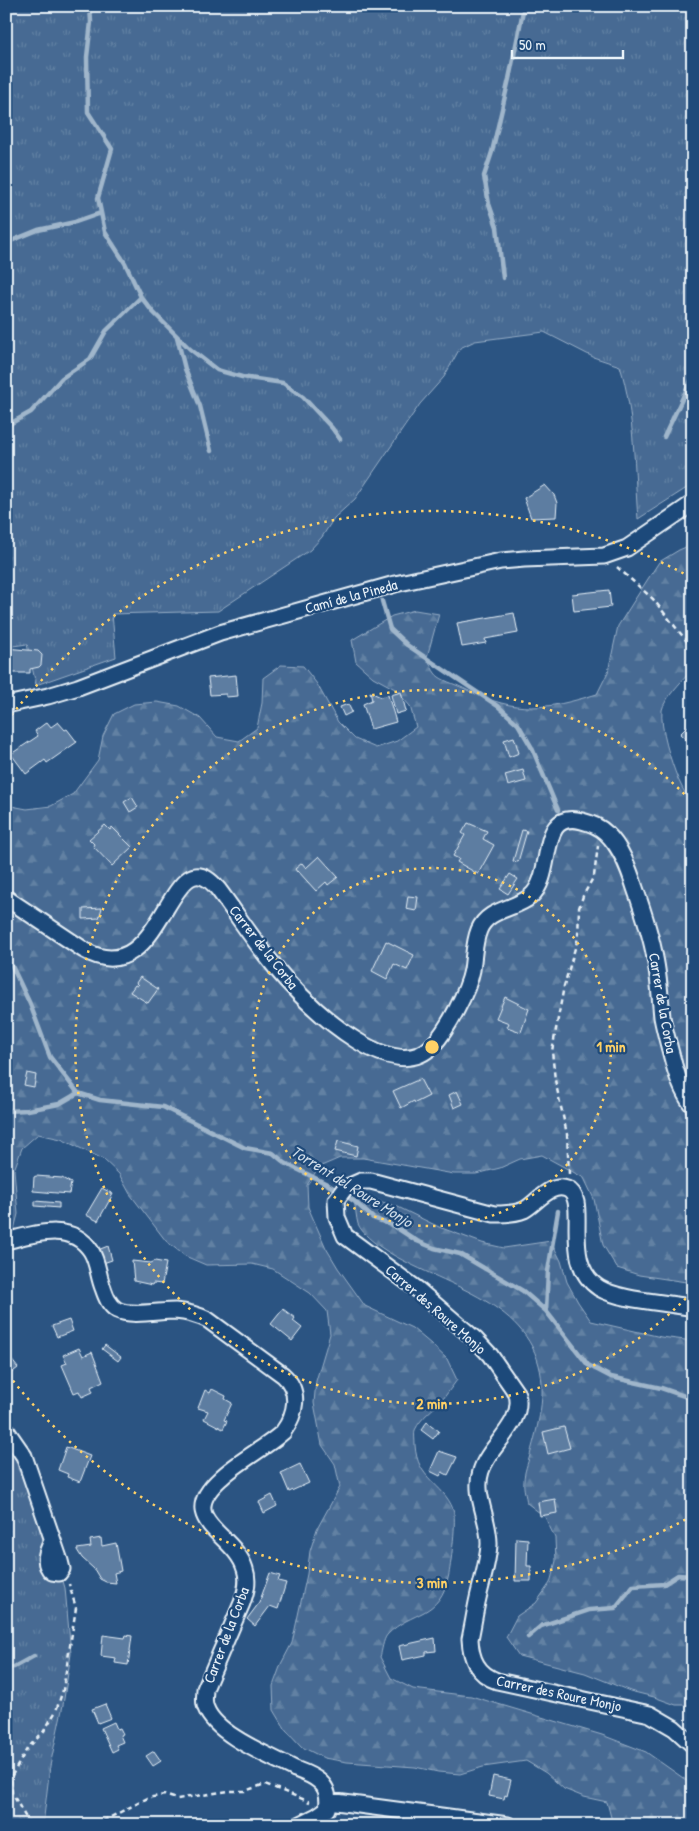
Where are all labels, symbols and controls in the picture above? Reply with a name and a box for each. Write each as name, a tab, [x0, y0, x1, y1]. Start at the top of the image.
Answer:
scale bar	[512, 28, 623, 60]
text: 50 m	[519, 34, 546, 55]
street label: Camí de la Pineda	[303, 574, 400, 618]
street label: Carrer de la Corba	[224, 901, 304, 994]
street label: Carrer de la Corba	[644, 951, 682, 1055]
text: 1 min	[596, 1036, 626, 1057]
centre of rings	[423, 1038, 441, 1056]
water label: Torrent del Roure Monjo	[287, 1140, 418, 1233]
street label: Carrer des Roure Monjo	[381, 1259, 491, 1359]
text: 2 min	[417, 1393, 448, 1414]
text: 3 min	[417, 1572, 447, 1593]
street label: Carrer de la Corba	[198, 1584, 254, 1686]
street label: Carrer des Roure Monjo	[495, 1669, 623, 1717]

